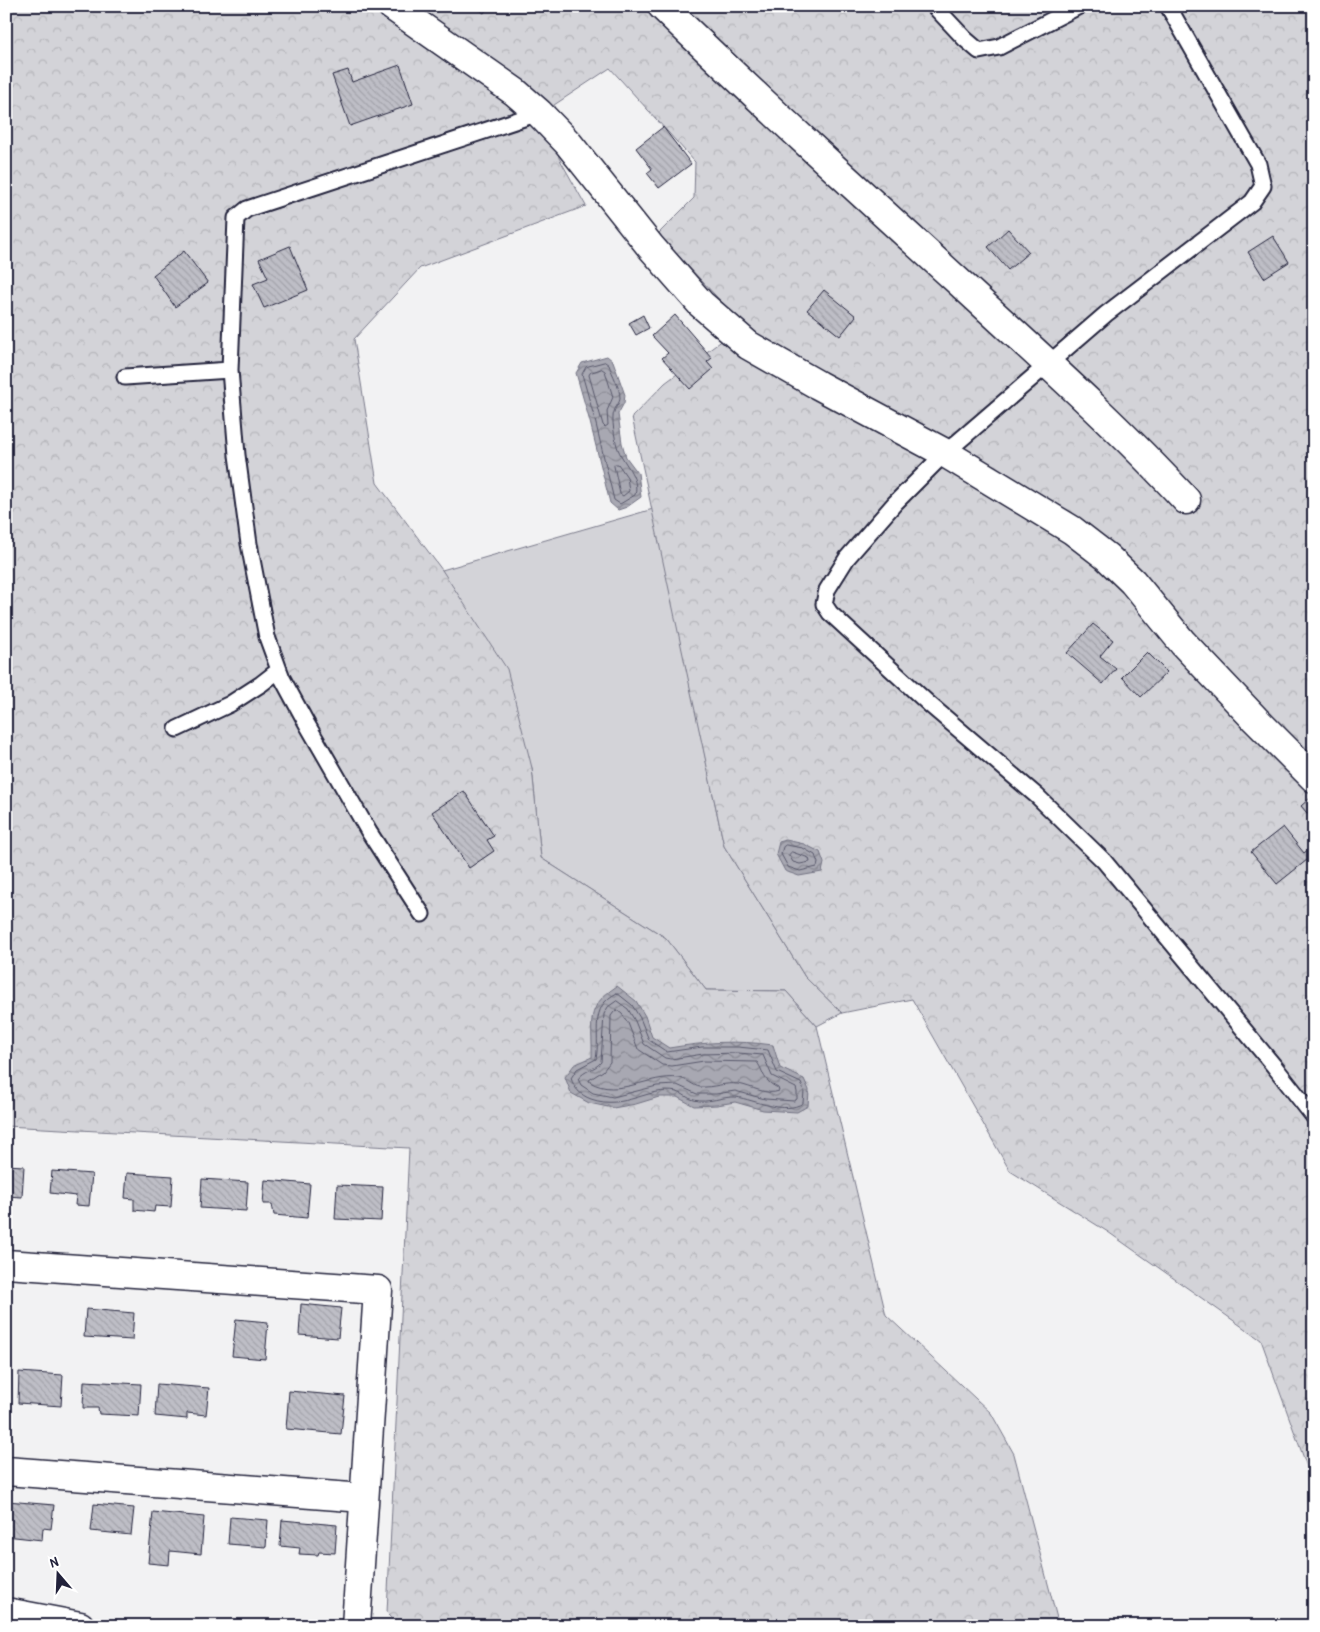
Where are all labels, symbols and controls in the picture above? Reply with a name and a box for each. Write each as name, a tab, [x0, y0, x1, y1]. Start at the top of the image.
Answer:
north arrow	[32, 1550, 82, 1600]
text: N	[47, 1551, 61, 1571]

